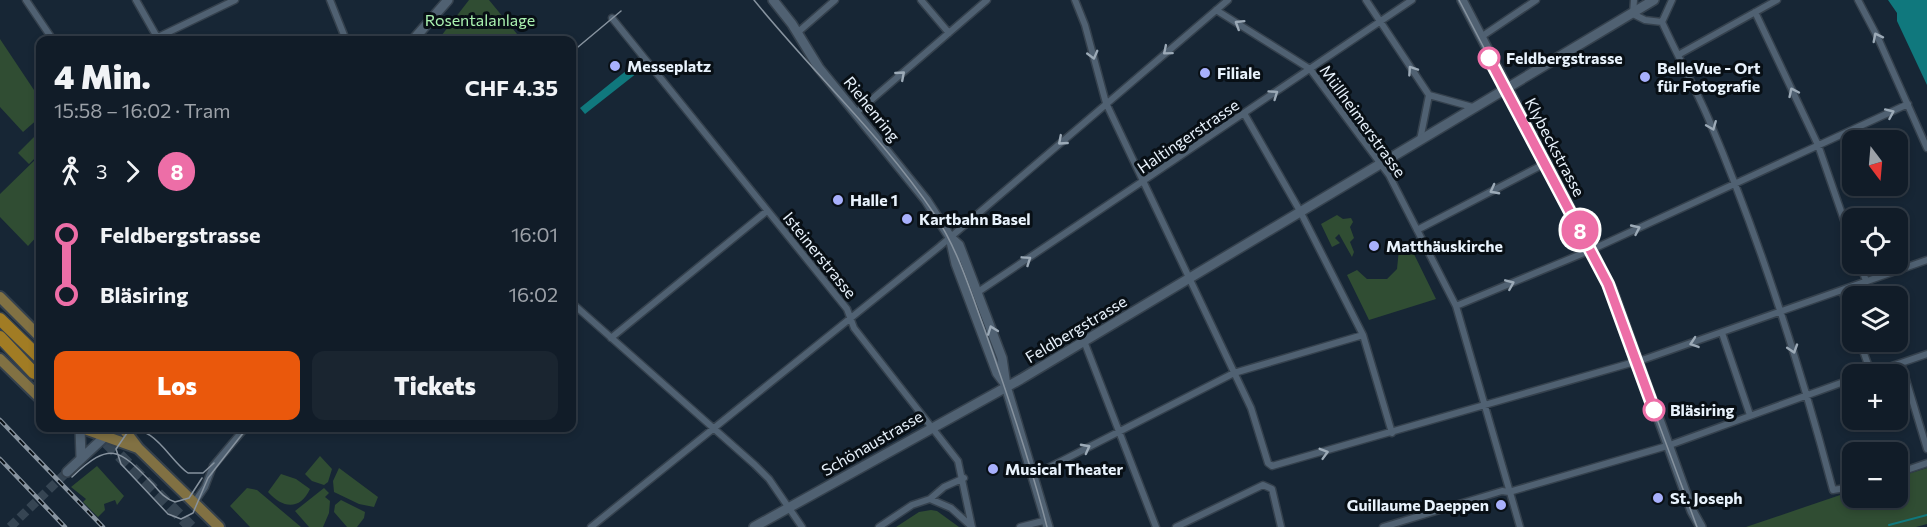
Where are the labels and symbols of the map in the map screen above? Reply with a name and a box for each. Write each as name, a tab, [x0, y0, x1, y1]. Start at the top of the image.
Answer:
park label: Rosentalanlage	[425, 10, 535, 29]
one-way arrow	[1235, 19, 1245, 31]
one-way arrow	[1873, 32, 1884, 43]
one-way arrow	[1163, 44, 1174, 55]
marker: Feldbergstrasse	[1478, 47, 1500, 69]
place label: Feldbergstrasse	[1506, 48, 1623, 67]
one-way arrow	[1086, 50, 1099, 60]
place label: Messeplatz	[627, 56, 711, 75]
place label: BelleVue - Ort für Fotografie	[1657, 58, 1761, 95]
marker: Messeplatz	[608, 59, 622, 73]
street label: Müllheimerstrasse	[1316, 61, 1410, 180]
place label: Filiale	[1217, 63, 1261, 82]
one-way arrow	[1408, 65, 1419, 76]
marker: Filiale	[1198, 66, 1212, 80]
marker: BelleVue - Ort für Fotografie	[1638, 70, 1652, 84]
one-way arrow	[894, 71, 905, 82]
street label: Riehenring	[840, 72, 905, 145]
one-way arrow	[1788, 87, 1800, 98]
one-way arrow	[1268, 90, 1279, 101]
street label: Klybeckstrasse	[1521, 94, 1589, 199]
street label: Haltingerstrasse	[1133, 95, 1242, 177]
one-way arrow	[1883, 108, 1894, 120]
one-way arrow	[1705, 120, 1717, 131]
north arrow	[1842, 130, 1908, 196]
one-way arrow	[1058, 134, 1069, 145]
one-way arrow	[1490, 183, 1500, 194]
place label: Halle 1	[850, 190, 898, 209]
marker: Halle 1	[831, 193, 845, 207]
street label: Isteinerstrasse	[780, 208, 861, 302]
place label: Kartbahn Basel	[919, 209, 1031, 228]
line badge: 8	[1560, 210, 1600, 250]
marker: Kartbahn Basel	[900, 212, 914, 226]
one-way arrow	[1630, 224, 1641, 236]
place label: Matthäuskirche	[1386, 236, 1503, 255]
marker: Matthäuskirche	[1367, 239, 1381, 253]
one-way arrow	[1021, 256, 1032, 267]
one-way arrow	[1503, 279, 1514, 291]
street label: Feldbergstrasse	[1022, 291, 1130, 366]
one-way arrow	[987, 325, 1000, 336]
one-way arrow	[1689, 335, 1700, 348]
one-way arrow	[1785, 343, 1798, 354]
marker: Bläsiring	[1643, 399, 1665, 421]
place label: Bläsiring	[1670, 400, 1735, 419]
street label: Schönaustrasse	[818, 406, 926, 479]
one-way arrow	[1079, 444, 1090, 455]
one-way arrow	[1318, 448, 1328, 460]
place label: Musical Theater	[1005, 459, 1124, 478]
marker: Musical Theater	[986, 462, 1000, 476]
place label: St. Joseph	[1670, 488, 1743, 507]
marker: St. Joseph	[1651, 491, 1665, 505]
place label: Guillaume Daeppen	[1347, 495, 1489, 514]
marker: Guillaume Daeppen	[1494, 498, 1508, 512]

